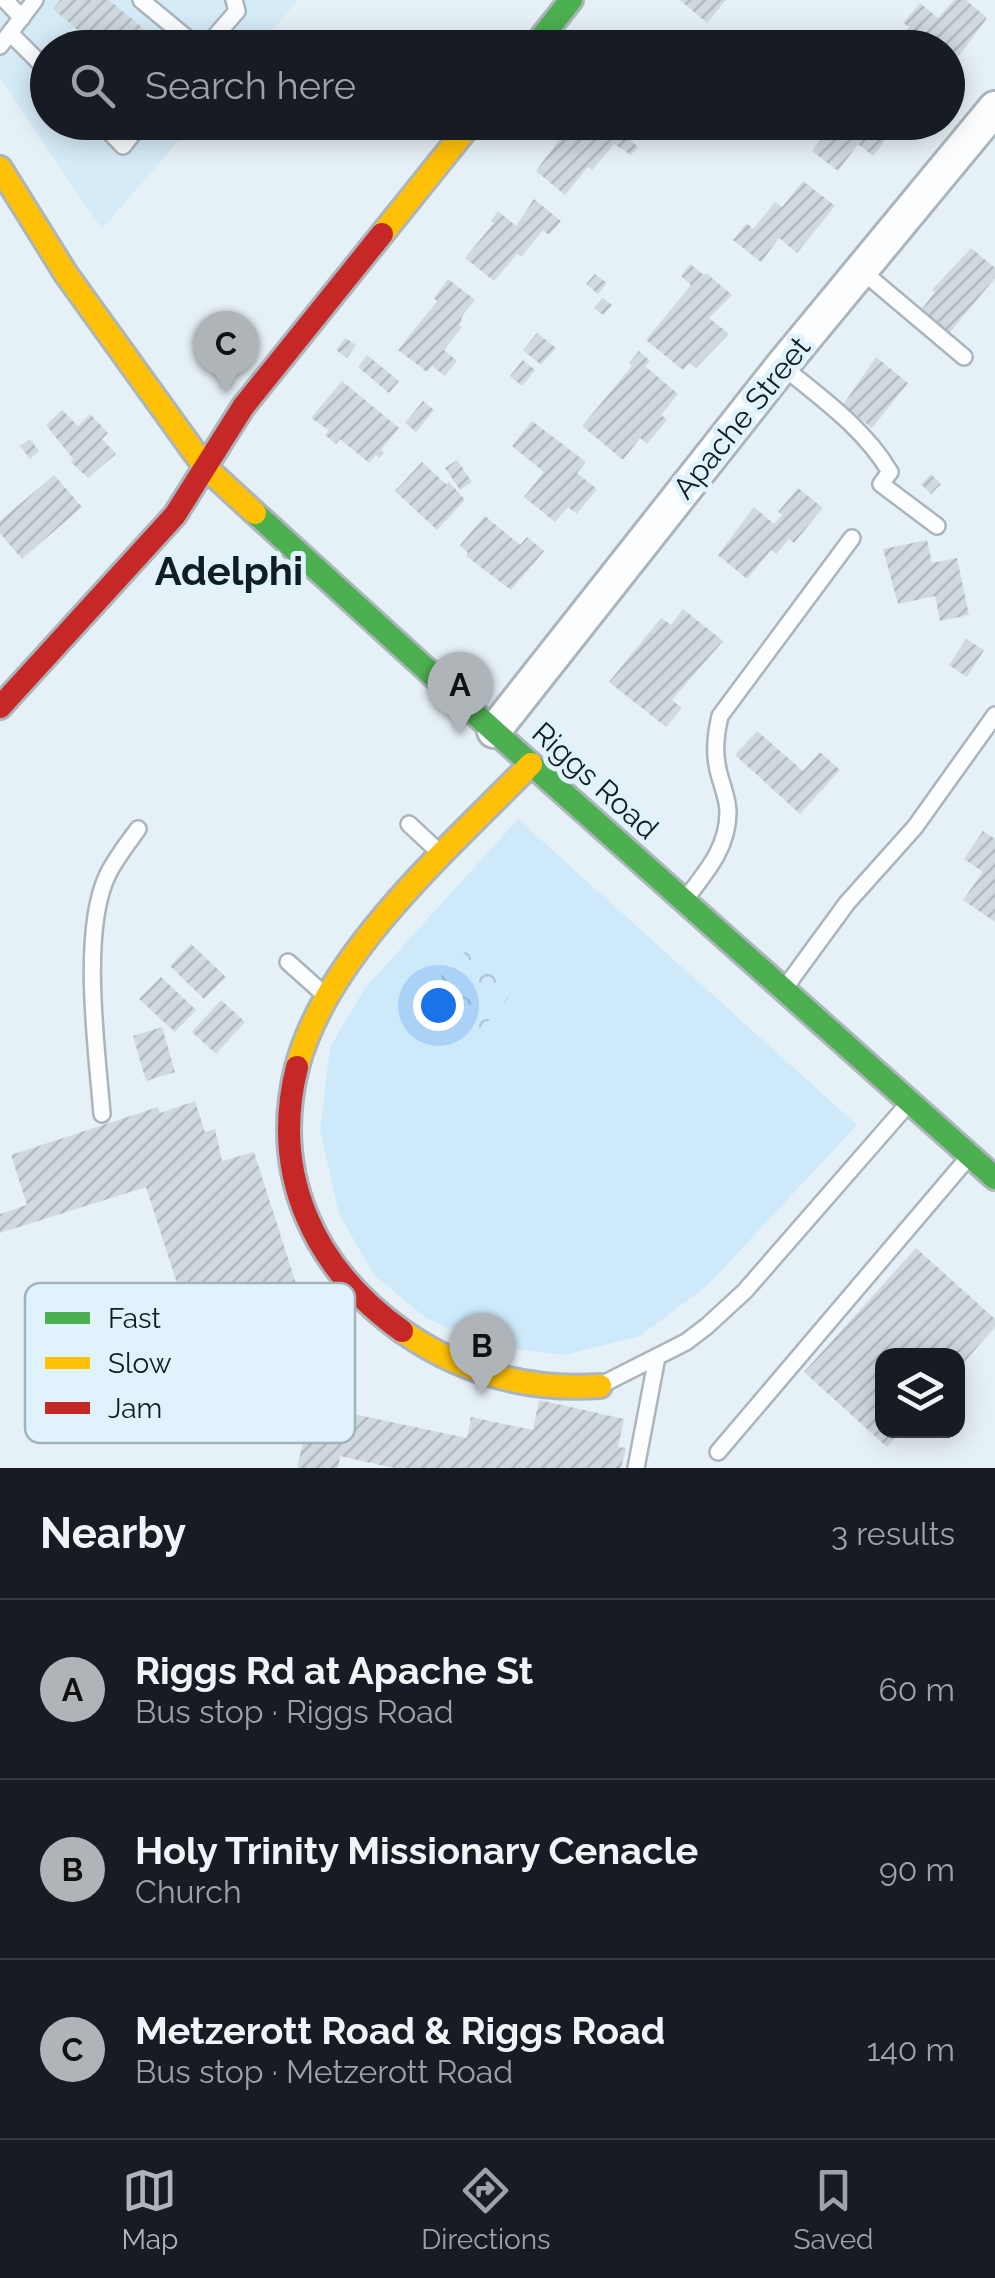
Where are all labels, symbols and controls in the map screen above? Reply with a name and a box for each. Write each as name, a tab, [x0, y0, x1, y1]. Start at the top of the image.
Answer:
search box	[30, 30, 965, 140]
icon: search	[65, 58, 120, 113]
text: Search here	[145, 63, 356, 108]
pin: C	[194, 310, 258, 393]
street label: Apache Street	[666, 330, 817, 505]
district label: Adelphi	[155, 547, 303, 594]
pin: A	[428, 652, 492, 734]
street label: Riggs Road	[525, 715, 665, 846]
your location	[413, 980, 464, 1031]
legend	[25, 1283, 355, 1443]
text: Fast	[108, 1302, 161, 1335]
pin: B	[450, 1312, 514, 1395]
text: Slow	[108, 1347, 172, 1380]
map controls	[875, 1348, 965, 1438]
button: layers	[875, 1348, 965, 1438]
text: Jam	[108, 1392, 162, 1425]
text: Nearby	[40, 1509, 186, 1558]
text: 3 results	[831, 1515, 955, 1552]
text: Riggs Rd at Apache St	[135, 1648, 533, 1693]
text: A	[62, 1671, 83, 1708]
text: 60 m	[879, 1671, 955, 1708]
text: Bus stop · Riggs Road	[135, 1693, 454, 1730]
text: Holy Trinity Missionary Cenacle	[135, 1828, 698, 1873]
text: B	[62, 1851, 83, 1888]
text: 90 m	[879, 1851, 955, 1888]
text: Church	[135, 1873, 242, 1910]
text: Metzerott Road & Riggs Road	[135, 2008, 665, 2053]
text: C	[62, 2031, 83, 2068]
text: 140 m	[867, 2031, 955, 2068]
text: Bus stop · Metzerott Road	[135, 2053, 513, 2090]
tab: Map	[121, 2163, 178, 2256]
tab: Directions	[421, 2163, 551, 2256]
tab: Saved	[793, 2163, 874, 2256]

